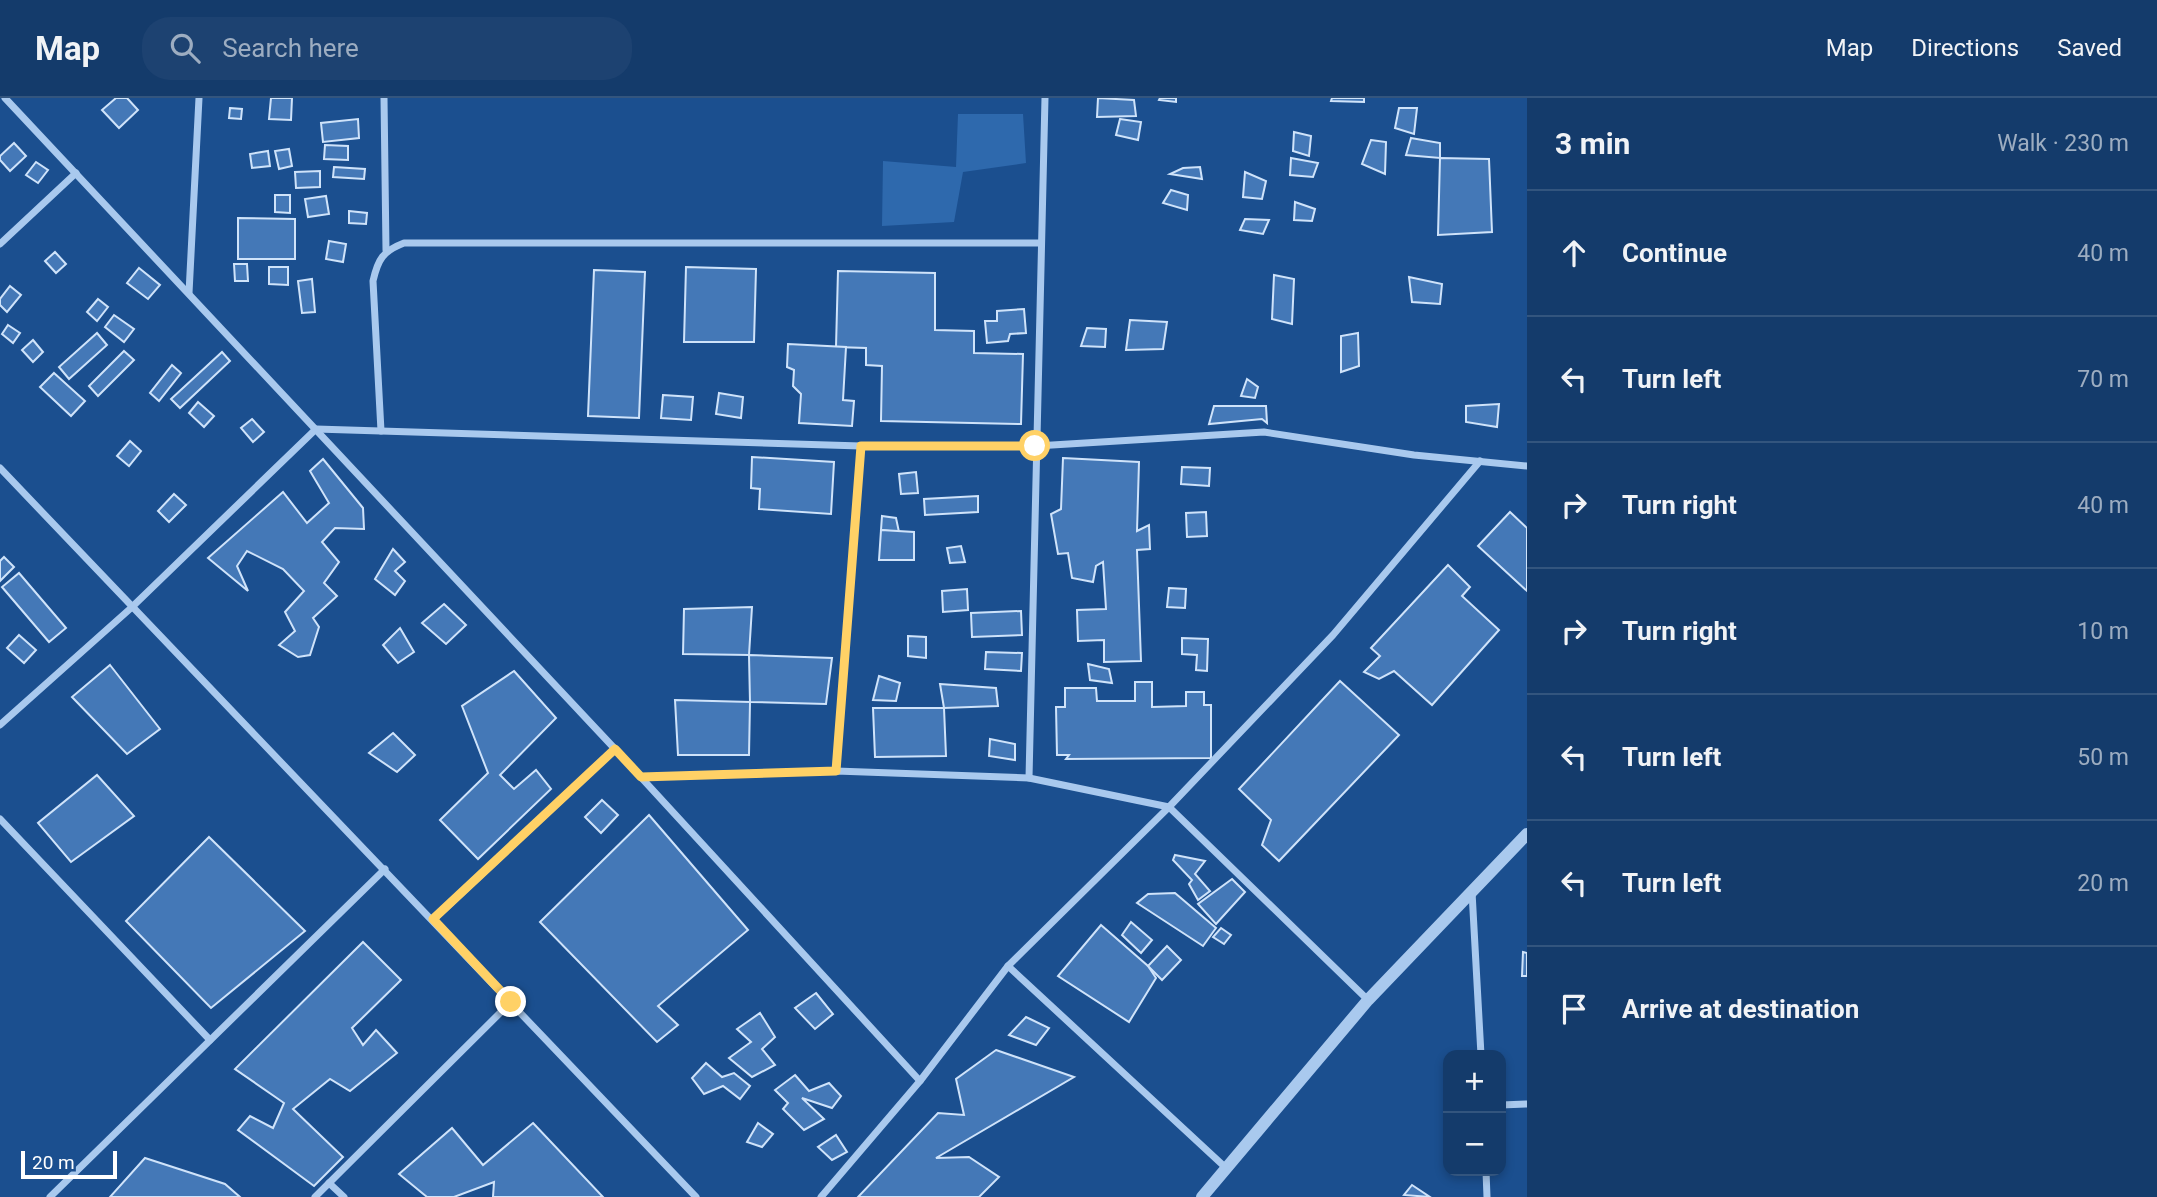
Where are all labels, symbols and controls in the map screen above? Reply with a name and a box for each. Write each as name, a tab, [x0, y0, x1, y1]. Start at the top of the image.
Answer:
search box	[142, 17, 632, 80]
text: Map	[35, 29, 100, 68]
icon: search	[166, 29, 204, 67]
text: Search here	[222, 33, 359, 63]
text: Map	[1826, 34, 1873, 62]
text: Directions	[1911, 34, 2019, 62]
text: Saved	[2057, 34, 2122, 62]
text: 3 min	[1555, 126, 1630, 161]
text: Walk · 230 m	[1997, 130, 2129, 157]
icon: ahead	[1555, 234, 1593, 272]
text: Continue	[1622, 238, 1727, 268]
text: 40 m	[2077, 240, 2129, 267]
icon: left	[1555, 360, 1593, 398]
text: Turn left	[1622, 364, 1721, 394]
text: 70 m	[2077, 366, 2129, 393]
route start	[1019, 430, 1050, 461]
icon: right	[1555, 486, 1593, 524]
text: Turn right	[1622, 490, 1737, 520]
text: 40 m	[2077, 492, 2129, 519]
icon: right	[1555, 612, 1593, 650]
text: Turn right	[1622, 616, 1737, 646]
text: 10 m	[2077, 618, 2129, 645]
icon: left	[1555, 738, 1593, 776]
text: Turn left	[1622, 742, 1721, 772]
text: 50 m	[2077, 744, 2129, 771]
icon: left	[1555, 864, 1593, 902]
text: Turn left	[1622, 868, 1721, 898]
text: 20 m	[2077, 870, 2129, 897]
route end	[495, 986, 526, 1017]
icon: arrive	[1555, 990, 1593, 1028]
text: Arrive at destination	[1622, 994, 1859, 1024]
map controls	[1443, 1050, 1506, 1176]
button: +	[1443, 1050, 1506, 1113]
button: −	[1443, 1113, 1506, 1176]
scale bar	[21, 1148, 117, 1180]
text: 20 m	[32, 1151, 75, 1174]

